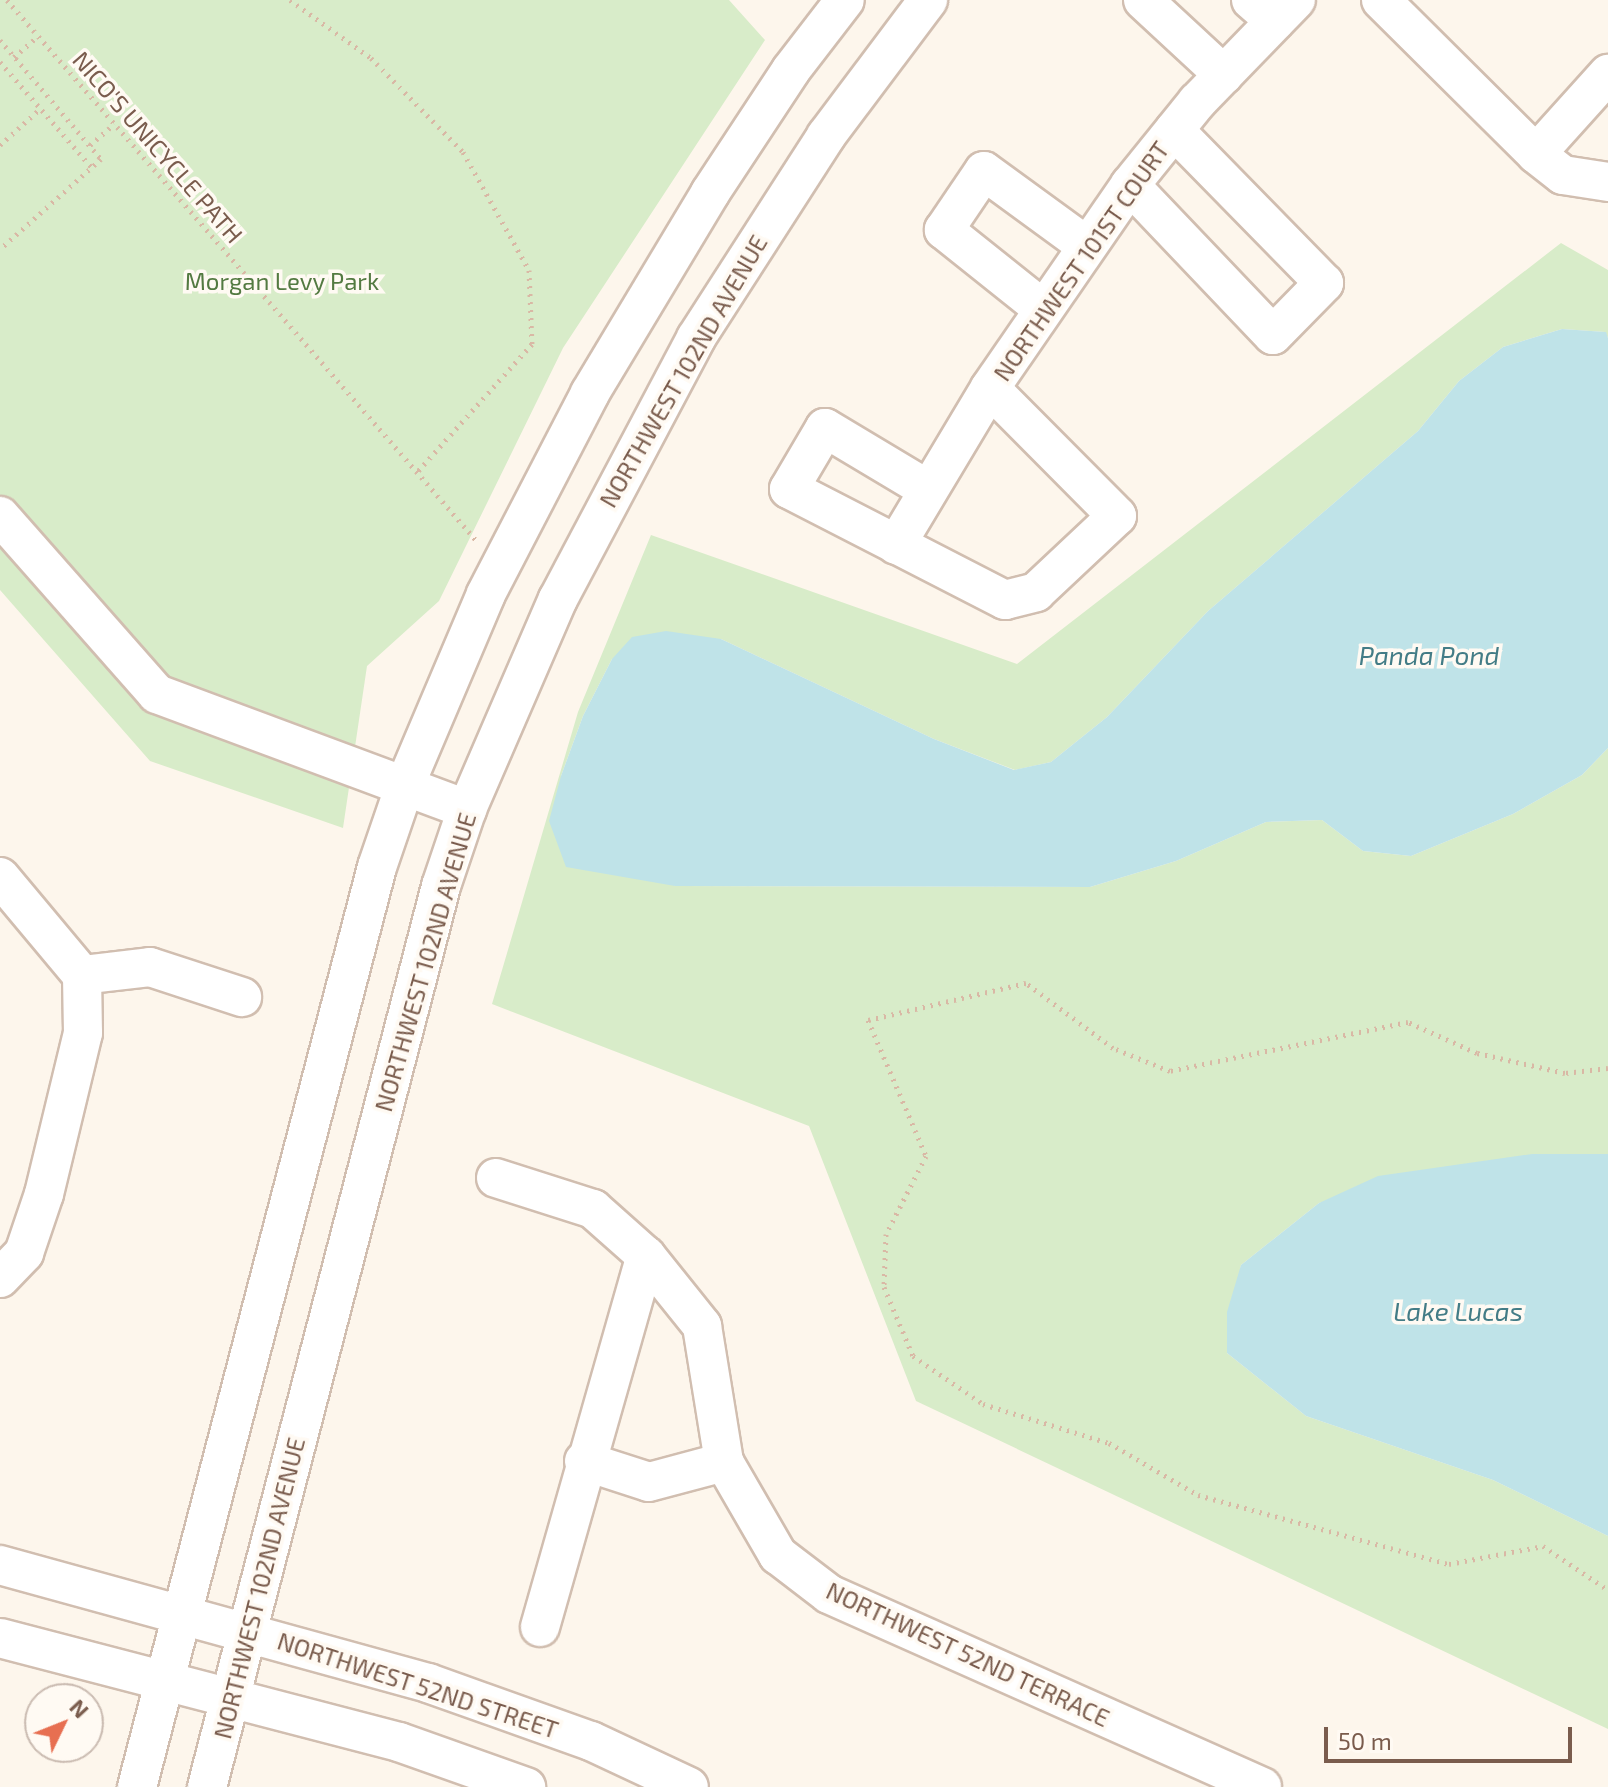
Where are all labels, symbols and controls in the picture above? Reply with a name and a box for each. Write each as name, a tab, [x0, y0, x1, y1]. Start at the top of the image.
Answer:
street label: NICO'S UNICYCLE PATH	[67, 45, 249, 249]
street label: NORTHWEST 101ST COURT	[987, 135, 1175, 387]
street label: NORTHWEST 102ND AVENUE	[593, 229, 773, 513]
park label: Morgan Levy Park	[185, 267, 379, 295]
water label: Panda Pond	[1359, 639, 1499, 671]
street label: NORTHWEST 102ND AVENUE	[368, 809, 482, 1115]
water label: Lake Lucas	[1393, 1295, 1523, 1327]
street label: NORTHWEST 102ND AVENUE	[207, 1434, 311, 1742]
street label: NORTHWEST 52ND TERRACE	[821, 1575, 1115, 1733]
street label: NORTHWEST 52ND STREET	[274, 1626, 562, 1744]
north arrow	[24, 1683, 104, 1763]
text: N	[65, 1693, 95, 1723]
scale bar	[1328, 1711, 1576, 1761]
text: 50 m	[1338, 1726, 1392, 1755]

